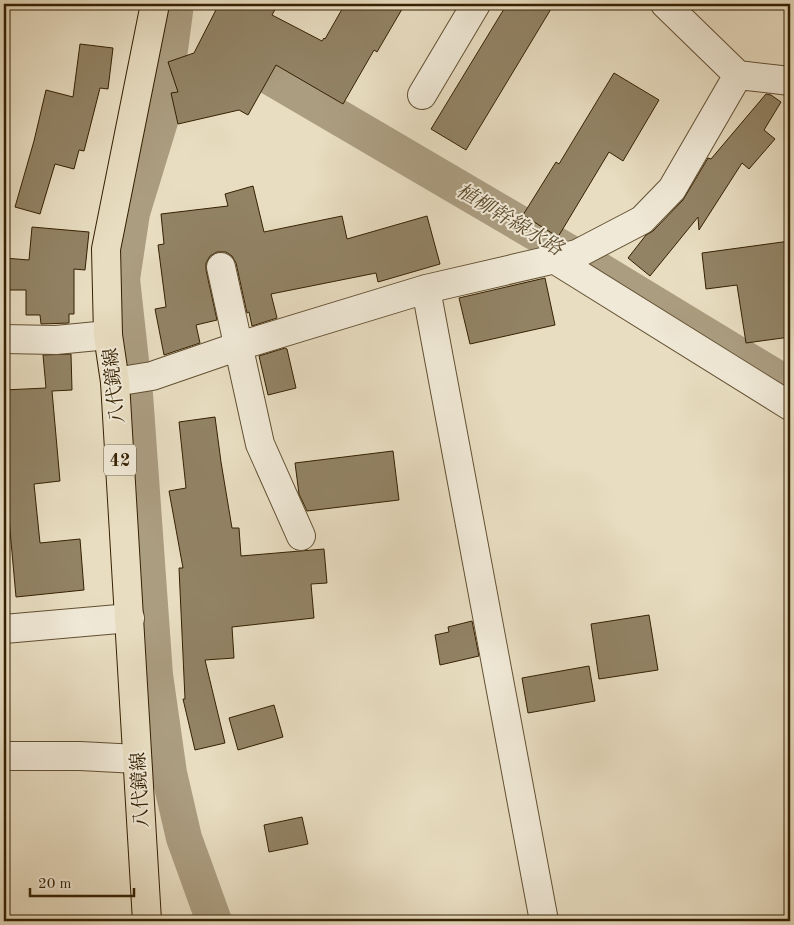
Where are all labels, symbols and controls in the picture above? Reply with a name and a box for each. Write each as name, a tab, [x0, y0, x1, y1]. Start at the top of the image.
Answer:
water label: 植柳幹線水路	[452, 180, 568, 261]
street label: 八代鏡線	[99, 347, 129, 425]
road number: 42	[104, 444, 136, 476]
street label: 八代鏡線	[127, 751, 153, 828]
scale bar	[30, 865, 134, 897]
text: 20 m	[38, 877, 72, 892]

